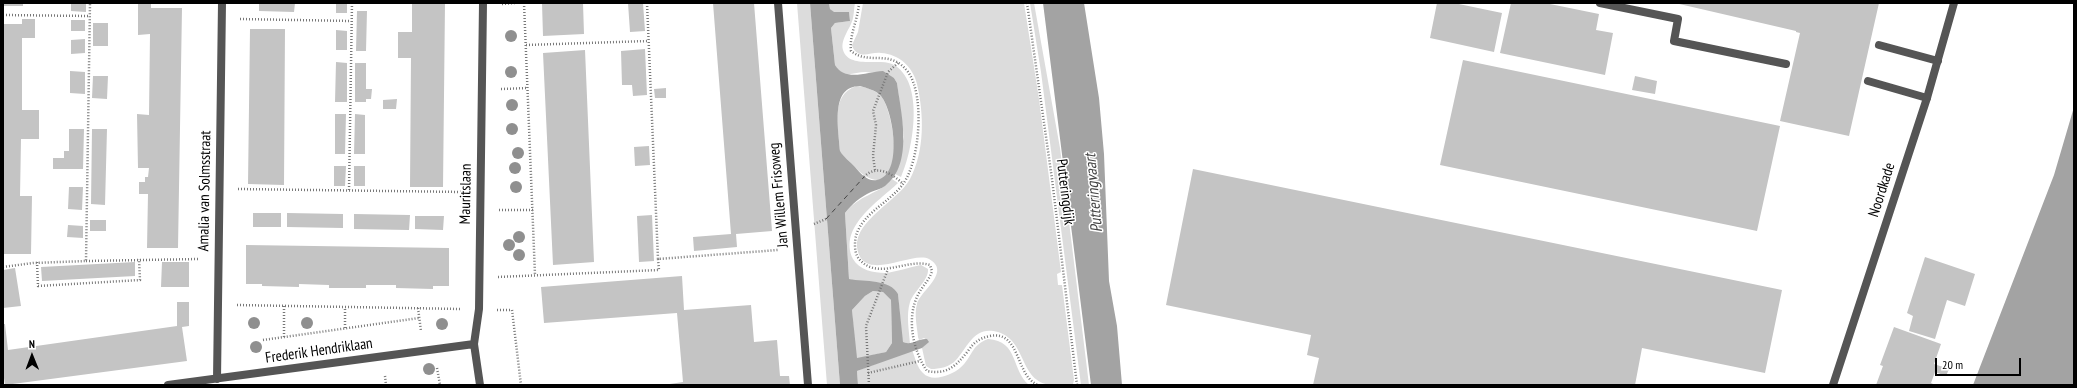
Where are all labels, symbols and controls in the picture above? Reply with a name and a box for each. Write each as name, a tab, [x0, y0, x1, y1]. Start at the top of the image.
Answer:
street label: Amalia van Solmsstraat	[195, 130, 215, 252]
street label: Jan Willem Frisoweg	[765, 142, 793, 248]
water label: Putteringvaart	[1081, 153, 1107, 233]
street label: Putteringdijk	[1052, 158, 1078, 226]
street label: Noordkade	[1865, 161, 1899, 219]
street label: Mauritslaan	[456, 163, 476, 225]
street label: Frederik Hendriklaan	[264, 335, 374, 367]
north arrow	[12, 336, 52, 376]
text: N	[29, 337, 35, 351]
scale bar	[1937, 350, 2023, 376]
text: 20 m	[1942, 357, 1963, 372]

